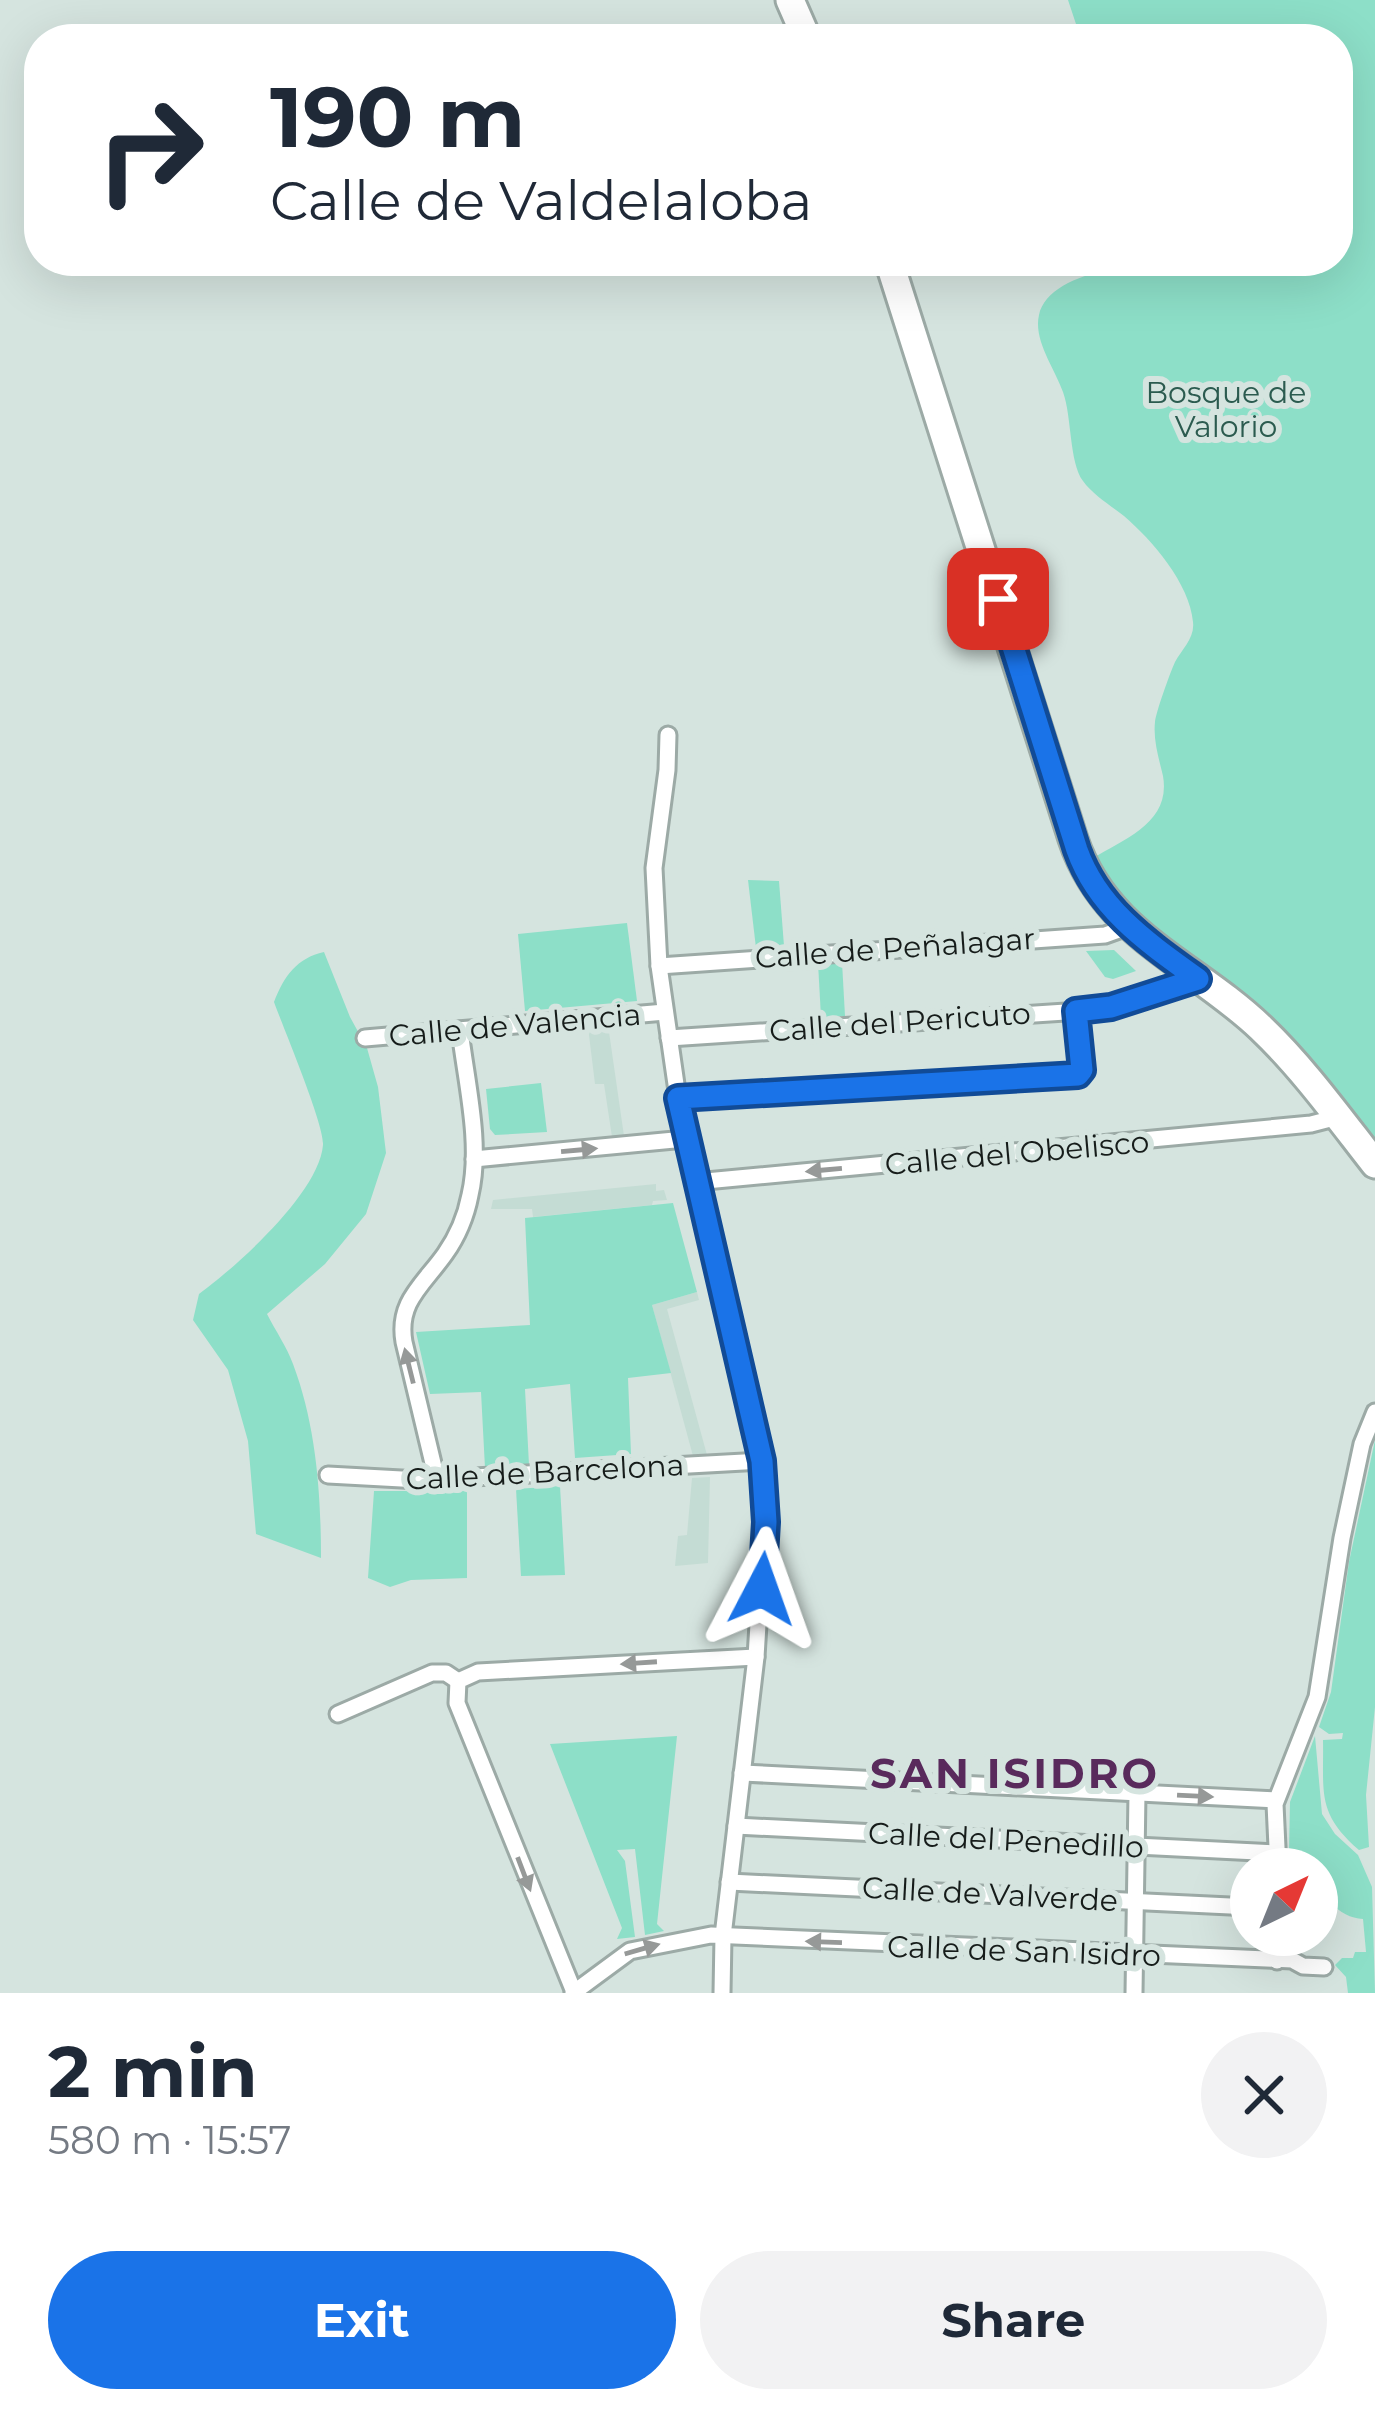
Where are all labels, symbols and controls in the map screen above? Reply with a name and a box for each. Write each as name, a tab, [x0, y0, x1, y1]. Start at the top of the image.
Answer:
text: 190 m	[270, 66, 525, 168]
icon: right	[72, 72, 228, 228]
text: Calle de Valdelaloba	[270, 168, 812, 234]
park label: Bosque de Valorio	[1145, 374, 1307, 445]
pin	[947, 548, 1049, 650]
icon: arrive	[965, 566, 1031, 632]
street label: Calle de Peñalagar	[754, 920, 1036, 976]
street label: Calle del Pericuto	[768, 994, 1032, 1050]
street label: Calle de Valencia	[387, 996, 643, 1054]
street label: Calle del Obelisco	[883, 1123, 1151, 1183]
one-way arrow	[561, 1140, 599, 1159]
one-way arrow	[805, 1161, 843, 1180]
one-way arrow	[399, 1347, 418, 1384]
street label: Calle de Barcelona	[405, 1446, 685, 1498]
position arrow	[699, 1526, 825, 1652]
one-way arrow	[620, 1653, 657, 1672]
district label: SAN ISIDRO	[870, 1747, 1160, 1799]
one-way arrow	[1177, 1787, 1215, 1806]
street label: Calle del Penedillo	[867, 1814, 1145, 1866]
north arrow	[1230, 1848, 1338, 1956]
map controls	[1230, 1848, 1338, 1956]
one-way arrow	[515, 1856, 534, 1892]
street label: Calle de Valverde	[861, 1869, 1119, 1919]
street label: Calle de San Isidro	[886, 1928, 1162, 1974]
one-way arrow	[805, 1932, 843, 1951]
one-way arrow	[624, 1939, 661, 1958]
text: 2 min	[48, 2027, 258, 2115]
button: close	[1201, 2032, 1327, 2158]
text: 580 m · 15:57	[48, 2116, 292, 2164]
button: Exit	[48, 2251, 676, 2389]
button: Share	[700, 2251, 1327, 2389]

